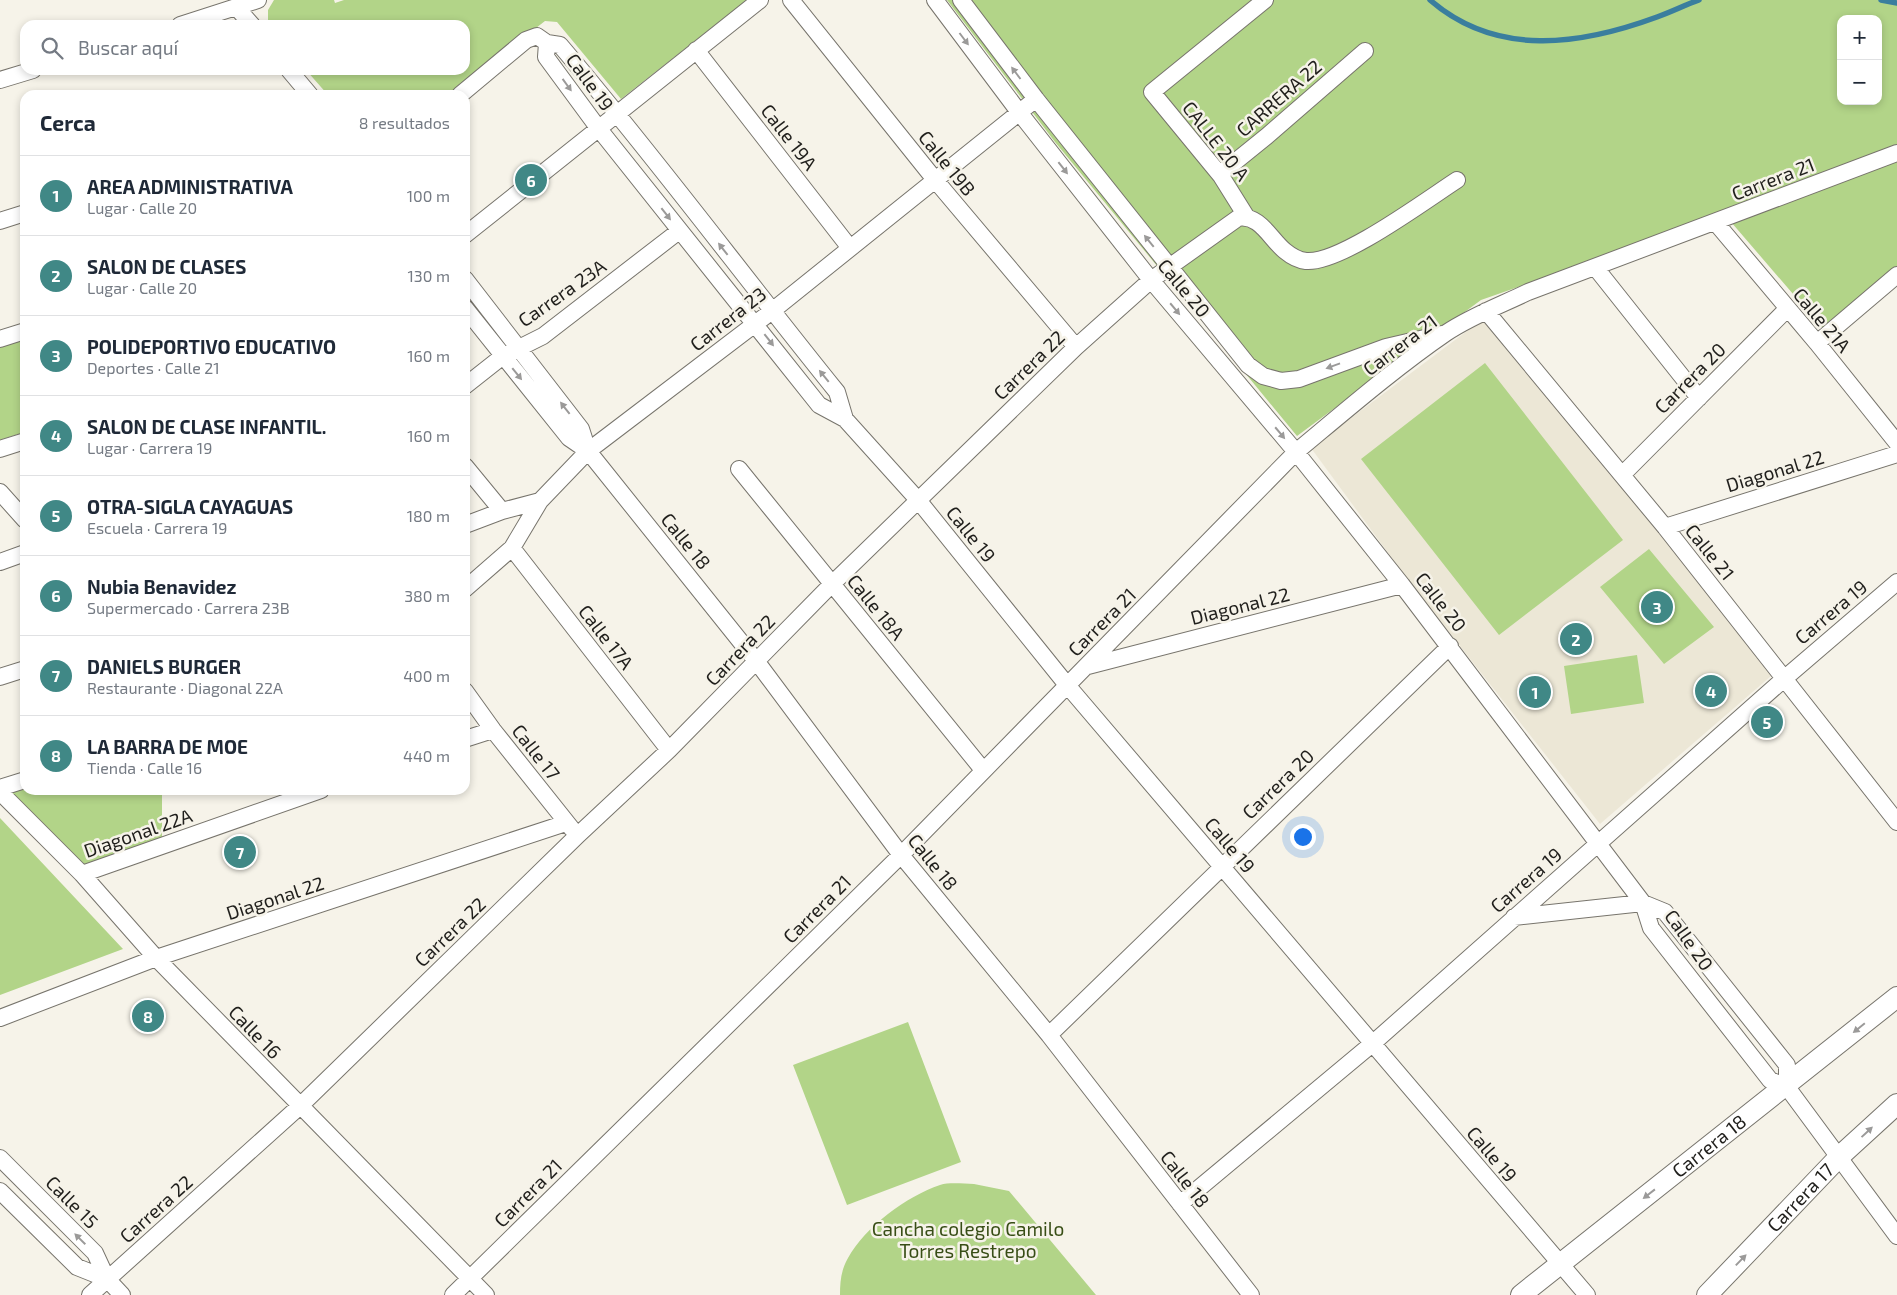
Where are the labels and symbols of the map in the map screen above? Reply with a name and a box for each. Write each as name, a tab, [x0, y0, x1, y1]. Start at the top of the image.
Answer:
one-way arrow	[959, 32, 969, 46]
street label: Calle 19	[562, 48, 619, 115]
street label: CARRERA 22	[1231, 54, 1326, 141]
one-way arrow	[1011, 66, 1021, 80]
one-way arrow	[562, 78, 572, 92]
street label: CALLE 20 A	[1178, 96, 1255, 185]
street label: Calle 19A	[757, 99, 822, 174]
street label: Calle 19B	[914, 125, 981, 200]
street label: Carrera 21	[1728, 152, 1818, 205]
pin: 6	[515, 161, 547, 199]
one-way arrow	[1058, 161, 1068, 175]
one-way arrow	[661, 207, 672, 220]
one-way arrow	[1144, 235, 1155, 248]
one-way arrow	[717, 243, 728, 256]
street label: Carrera 23A	[513, 254, 610, 331]
street label: Calle 20	[1153, 254, 1215, 322]
street label: Carrera 23	[685, 282, 770, 355]
street label: Calle 21A	[1789, 283, 1856, 357]
one-way arrow	[1170, 302, 1181, 315]
street label: Carrera 21	[1358, 309, 1441, 380]
street label: Carrera 22	[988, 325, 1069, 404]
one-way arrow	[763, 333, 774, 346]
street label: Carrera 20	[1649, 337, 1730, 418]
one-way arrow	[1325, 362, 1340, 370]
one-way arrow	[512, 367, 523, 380]
one-way arrow	[819, 370, 830, 383]
one-way arrow	[560, 401, 570, 415]
one-way arrow	[1274, 426, 1285, 439]
street label: Diagonal 22	[1723, 445, 1827, 496]
street label: Calle 19	[942, 501, 1001, 566]
street label: Calle 18	[657, 508, 716, 574]
street label: Calle 21	[1681, 519, 1740, 584]
street label: Calle 20	[1411, 567, 1472, 636]
street label: Calle 18A	[843, 569, 910, 644]
street label: Carrera 19	[1790, 575, 1871, 648]
street label: Diagonal 22	[1188, 582, 1292, 629]
street label: Carrera 21	[1063, 583, 1141, 661]
pin: 3	[1641, 588, 1673, 626]
street label: Calle 17A	[574, 600, 639, 674]
street label: Carrera 22	[700, 609, 779, 690]
pin: 2	[1560, 620, 1592, 658]
pin: 4	[1695, 672, 1727, 710]
pin: 1	[1519, 673, 1551, 711]
pin: 5	[1751, 703, 1783, 741]
street label: Calle 17	[508, 719, 565, 784]
street label: Carrera 20	[1237, 744, 1318, 823]
street label: Diagonal 22A	[81, 803, 195, 862]
street label: Calle 19	[1201, 812, 1260, 877]
your location	[1290, 824, 1316, 850]
street label: Calle 18	[904, 829, 963, 895]
pin: 7	[224, 833, 256, 871]
street label: Carrera 19	[1485, 842, 1566, 917]
street label: Carrera 21	[778, 870, 856, 948]
street label: Diagonal 22	[223, 871, 327, 924]
street label: Carrera 22	[409, 892, 490, 971]
street label: Calle 20	[1660, 905, 1719, 975]
pin: 8	[132, 997, 164, 1035]
street label: Calle 16	[224, 1000, 286, 1063]
one-way arrow	[1853, 1023, 1866, 1034]
street label: Carrera 18	[1667, 1109, 1750, 1182]
street label: Calle 19	[1463, 1121, 1522, 1186]
one-way arrow	[1861, 1126, 1874, 1137]
street label: Calle 18	[1156, 1146, 1215, 1212]
street label: Carrera 21	[489, 1154, 567, 1232]
street label: Carrera 17	[1762, 1158, 1838, 1236]
street label: Carrera 22	[114, 1170, 197, 1247]
street label: Calle 15	[41, 1171, 103, 1233]
one-way arrow	[1642, 1189, 1656, 1199]
park label: Cancha colegio Camilo Torres Restrepo	[872, 1217, 1064, 1262]
one-way arrow	[75, 1233, 87, 1245]
one-way arrow	[1735, 1254, 1747, 1266]

